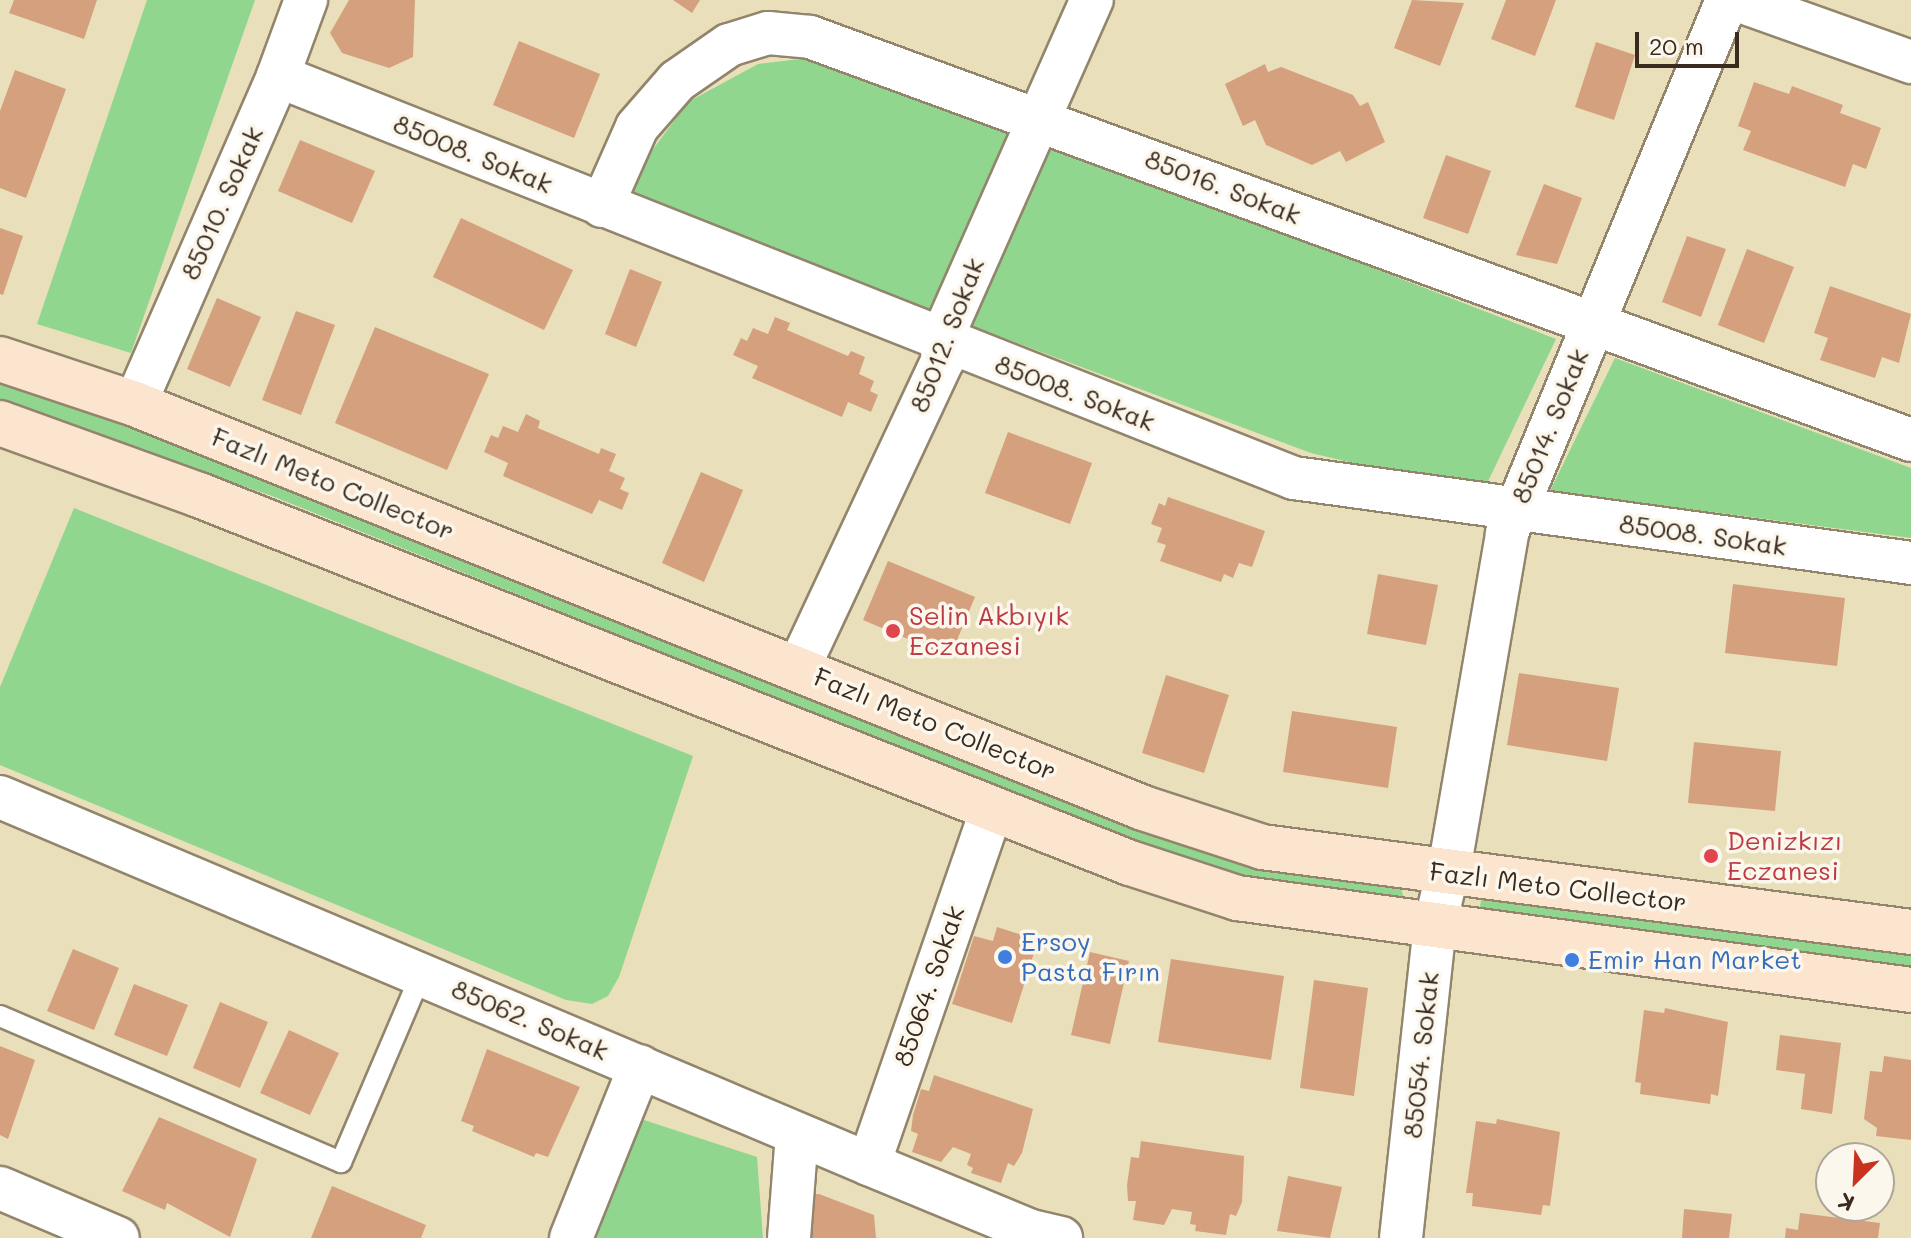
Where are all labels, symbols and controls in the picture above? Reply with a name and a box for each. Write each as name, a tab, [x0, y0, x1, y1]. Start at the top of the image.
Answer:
scale bar	[1639, 16, 1743, 66]
text: 20 m	[1649, 30, 1704, 61]
street label: 85008. Sokak	[389, 108, 557, 200]
street label: 85010. Sokak	[174, 122, 270, 284]
street label: 85016. Sokak	[1141, 143, 1305, 231]
street label: 85012. Sokak	[903, 253, 991, 417]
street label: 85014. Sokak	[1505, 344, 1595, 508]
street label: 85008. Sokak	[991, 348, 1159, 438]
street label: Fazlı Meto Collector	[207, 421, 459, 547]
street label: 85008. Sokak	[1617, 508, 1789, 562]
place label: Selin Akbıyık Eczanesi	[909, 600, 1069, 662]
marker: Selin Akbıyık Eczanesi	[884, 622, 902, 640]
street label: Fazlı Meto Collector	[809, 661, 1061, 787]
place label: Denizkızı Eczanesi	[1727, 825, 1842, 886]
marker: Denizkızı Eczanesi	[1702, 847, 1720, 865]
street label: Fazlı Meto Collector	[1428, 856, 1688, 918]
street label: 85064. Sokak	[887, 902, 971, 1070]
place label: Ersoy Pasta Fırın	[1021, 926, 1160, 988]
place label: Emir Han Market	[1588, 944, 1802, 976]
marker: Ersoy Pasta Fırın	[996, 948, 1014, 966]
marker: Emir Han Market	[1563, 951, 1581, 969]
street label: 85054. Sokak	[1397, 970, 1445, 1140]
street label: 85062. Sokak	[447, 973, 613, 1067]
north arrow	[1815, 1142, 1895, 1222]
text: K	[1833, 1186, 1858, 1219]

